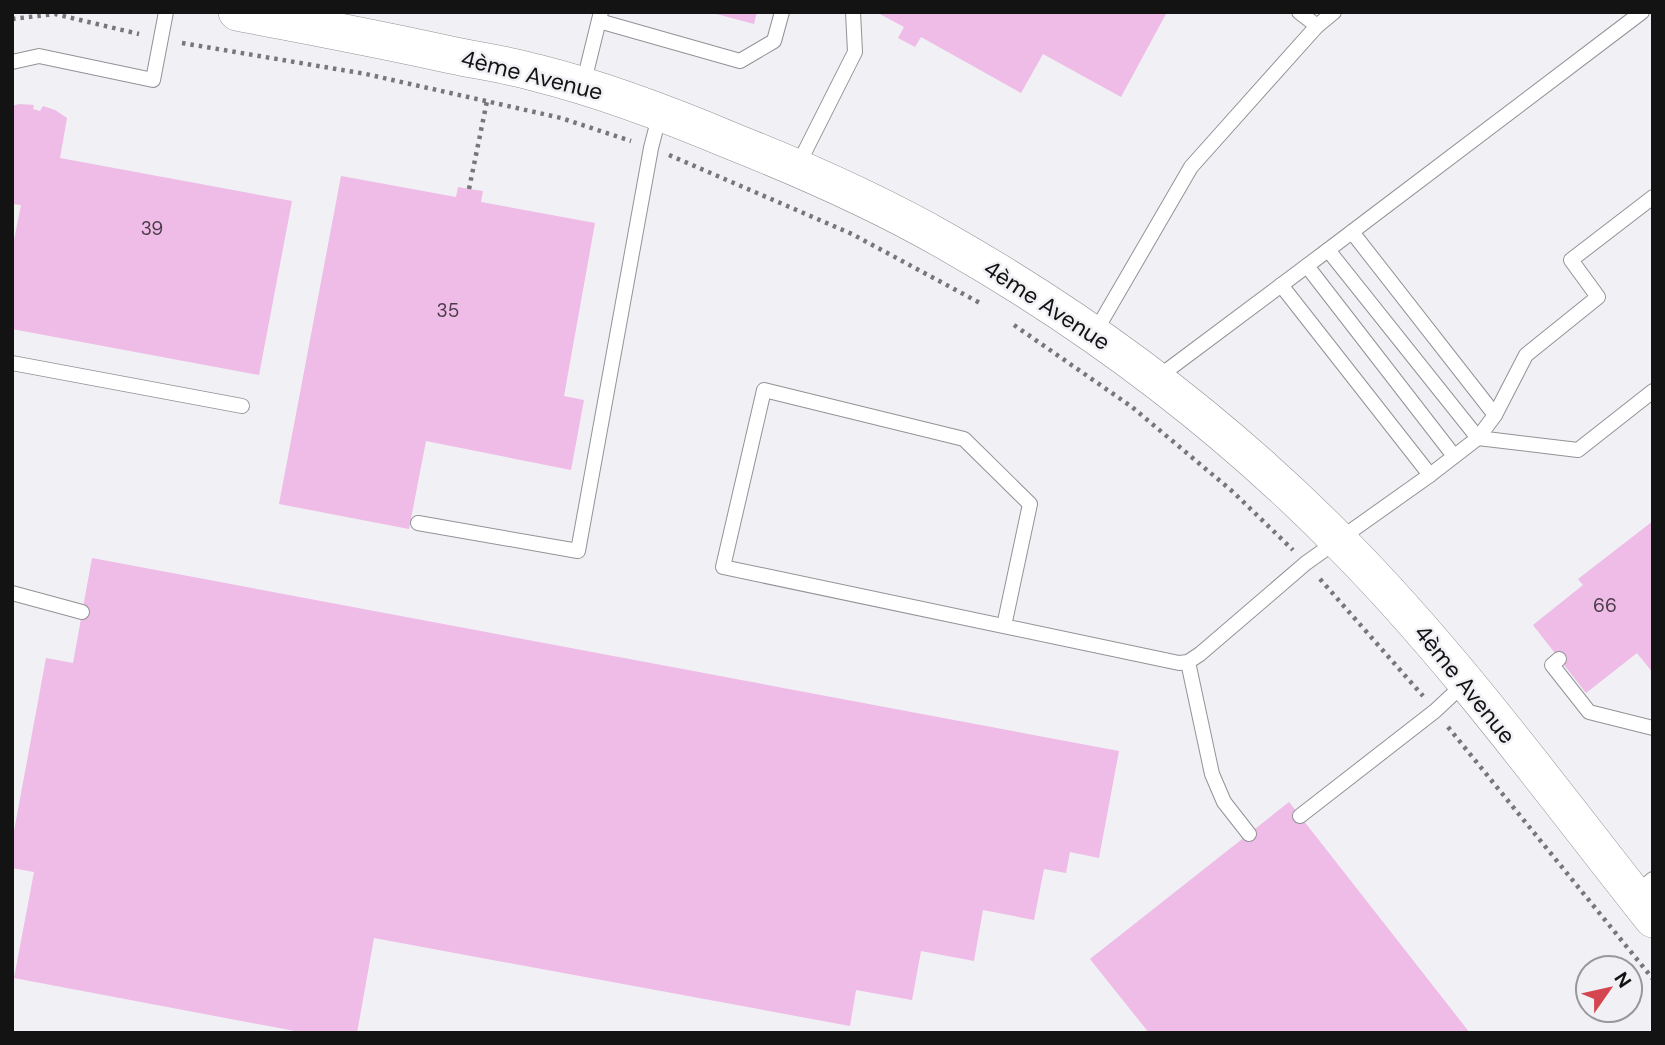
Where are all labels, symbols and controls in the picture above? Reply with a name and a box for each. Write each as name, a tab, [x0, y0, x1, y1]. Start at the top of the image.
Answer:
street label: 4ème Avenue	[458, 43, 606, 107]
house number: 39	[141, 216, 163, 241]
street label: 4ème Avenue	[978, 253, 1116, 357]
house number: 35	[437, 298, 459, 323]
house number: 66	[1593, 593, 1617, 618]
street label: 4ème Avenue	[1408, 618, 1522, 750]
north arrow	[1574, 954, 1644, 1024]
text: N	[1608, 967, 1637, 993]

